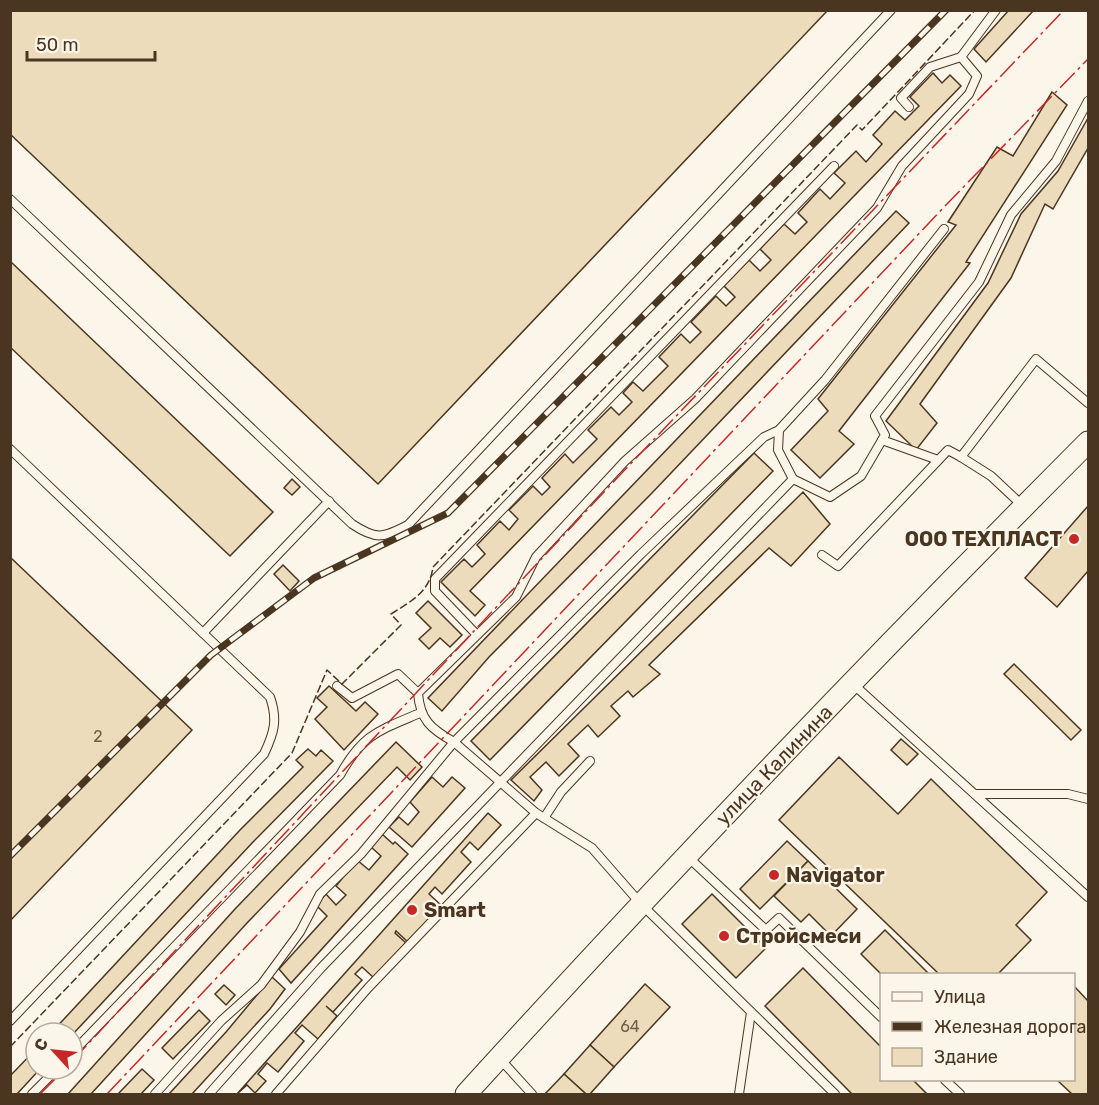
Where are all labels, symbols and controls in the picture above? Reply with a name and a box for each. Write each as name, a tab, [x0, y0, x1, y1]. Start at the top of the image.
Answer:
scale bar	[27, 24, 154, 62]
text: 50 m	[36, 34, 79, 56]
place label: ООО ТЕХПЛАСТ	[905, 527, 1062, 551]
marker: ООО ТЕХПЛАСТ	[1067, 532, 1081, 546]
street label: улица Калинина	[711, 700, 837, 830]
house number: 2	[93, 727, 103, 746]
place label: Navigator	[786, 863, 885, 887]
marker: Navigator	[767, 868, 781, 882]
place label: Smart	[424, 898, 486, 922]
marker: Smart	[405, 903, 419, 917]
place label: Стройсмеси	[736, 924, 861, 948]
marker: Стройсмеси	[717, 929, 731, 943]
legend	[880, 973, 1075, 1081]
text: Улица	[934, 986, 986, 1008]
text: Железная дорога	[934, 1016, 1087, 1038]
house number: 64	[620, 1017, 640, 1036]
north arrow	[24, 1021, 84, 1081]
text: С	[30, 1035, 52, 1054]
text: Здание	[934, 1046, 998, 1068]

